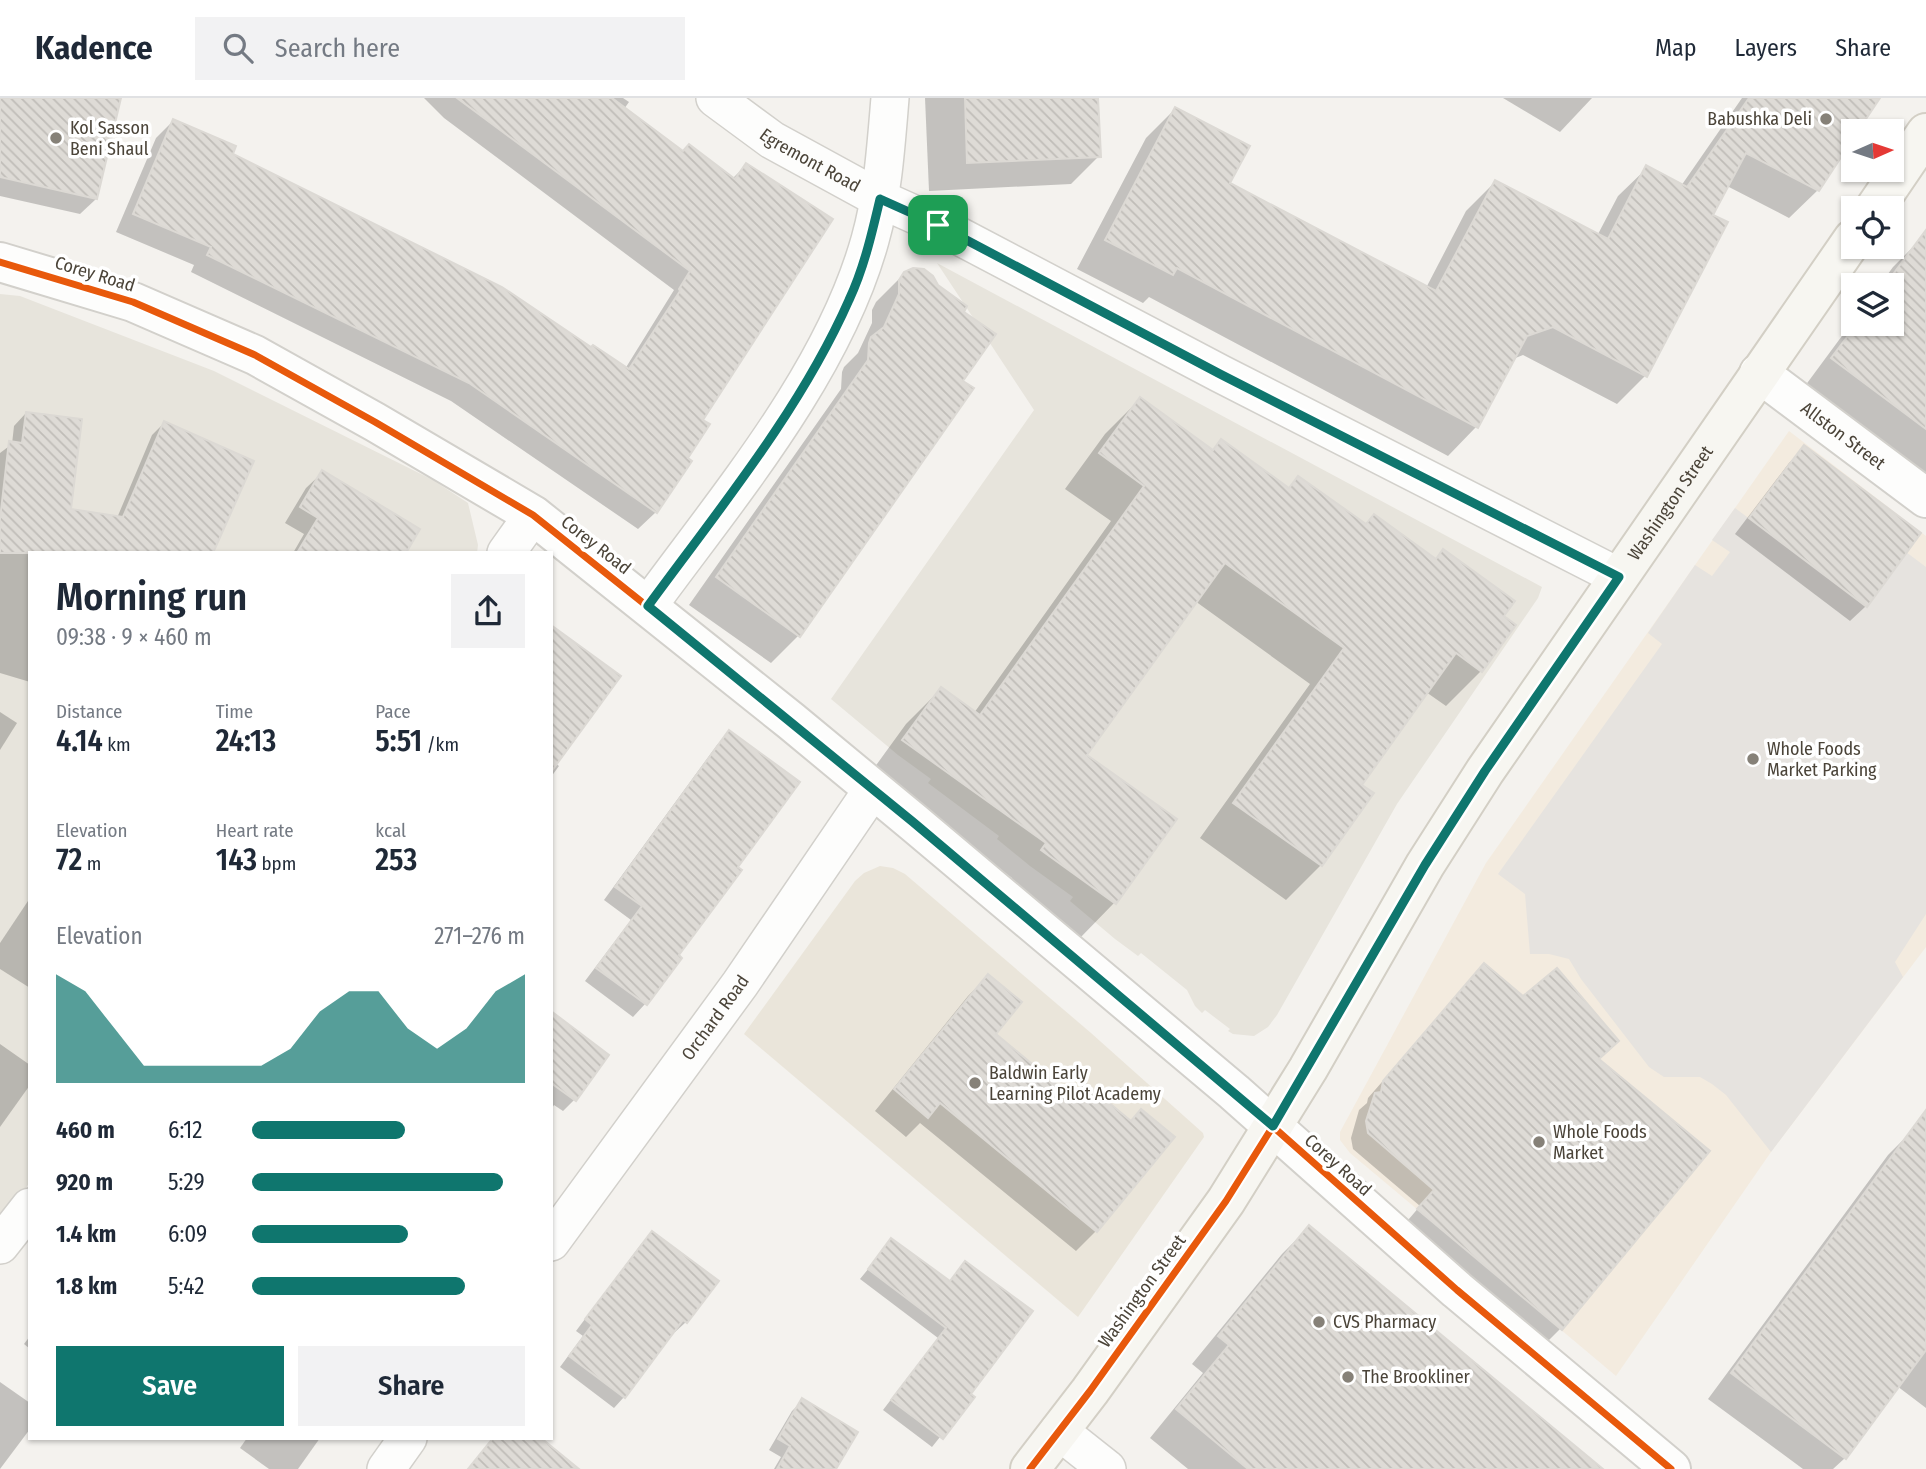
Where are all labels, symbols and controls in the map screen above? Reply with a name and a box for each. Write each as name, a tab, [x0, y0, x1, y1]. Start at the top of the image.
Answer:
search box	[195, 17, 685, 80]
text: Kadence	[35, 28, 153, 68]
icon: search	[219, 29, 257, 67]
text: Search here	[275, 33, 400, 64]
text: Map	[1655, 34, 1697, 62]
text: Layers	[1735, 34, 1797, 62]
text: Share	[1835, 34, 1891, 62]
place label: Babushka Deli	[1707, 108, 1812, 130]
marker: Babushka Deli	[1818, 111, 1834, 127]
place label: Kol Sasson Beni Shaul	[70, 117, 150, 160]
north arrow	[1841, 119, 1904, 182]
map controls	[1841, 119, 1904, 336]
street label: Egremont Road	[755, 124, 864, 197]
marker: Kol Sasson Beni Shaul	[48, 130, 64, 146]
pin	[908, 195, 968, 255]
button: locate	[1841, 196, 1904, 259]
icon: arrive	[919, 206, 957, 244]
street label: Corey Road	[52, 251, 138, 297]
button: layers	[1841, 273, 1904, 336]
street label: Allston Street	[1797, 397, 1890, 475]
street label: Washington Street	[1623, 441, 1718, 565]
street label: Corey Road	[557, 511, 635, 579]
text: Morning run	[56, 574, 247, 620]
button: share	[451, 574, 525, 648]
text: 09:38 · 9 × 460 m	[56, 623, 212, 651]
text: Distance	[56, 700, 123, 723]
text: Time	[216, 700, 253, 723]
text: Pace	[375, 700, 411, 723]
text: 4.14	[56, 723, 103, 759]
text: 24:13	[216, 723, 276, 759]
text: 5:51	[375, 723, 422, 759]
text: km	[103, 733, 131, 756]
text: /km	[422, 733, 459, 756]
place label: Whole Foods Market Parking	[1767, 738, 1877, 781]
marker: Whole Foods Market Parking	[1745, 751, 1761, 767]
text: Elevation	[56, 819, 128, 842]
text: Heart rate	[216, 819, 294, 842]
text: kcal	[375, 819, 406, 842]
text: 72	[56, 842, 82, 878]
text: 143	[216, 842, 257, 878]
text: 253	[375, 842, 417, 878]
text: m	[82, 852, 101, 875]
text: bpm	[257, 852, 296, 875]
text: Elevation	[56, 922, 143, 950]
text: 271–276 m	[434, 922, 525, 950]
street label: Orchard Road	[677, 971, 754, 1065]
place label: Baldwin Early Learning Pilot Academy	[989, 1062, 1161, 1105]
marker: Baldwin Early Learning Pilot Academy	[967, 1075, 983, 1091]
text: 460 m	[56, 1116, 115, 1144]
text: 6:12	[168, 1116, 202, 1144]
place label: Whole Foods Market	[1553, 1121, 1647, 1164]
street label: Corey Road	[1300, 1129, 1376, 1201]
marker: Whole Foods Market	[1531, 1134, 1547, 1150]
text: 920 m	[56, 1168, 113, 1196]
text: 5:29	[168, 1168, 205, 1196]
text: 1.4 km	[56, 1220, 116, 1248]
text: 6:09	[168, 1220, 207, 1248]
street label: Washington Street	[1094, 1230, 1190, 1352]
text: 1.8 km	[56, 1272, 117, 1300]
text: 5:42	[168, 1272, 204, 1300]
place label: CVS Pharmacy	[1333, 1311, 1436, 1333]
marker: CVS Pharmacy	[1311, 1314, 1327, 1330]
button: Save	[56, 1346, 284, 1426]
button: Share	[298, 1346, 525, 1426]
place label: The Brookliner	[1362, 1366, 1471, 1388]
marker: The Brookliner	[1340, 1369, 1356, 1385]

